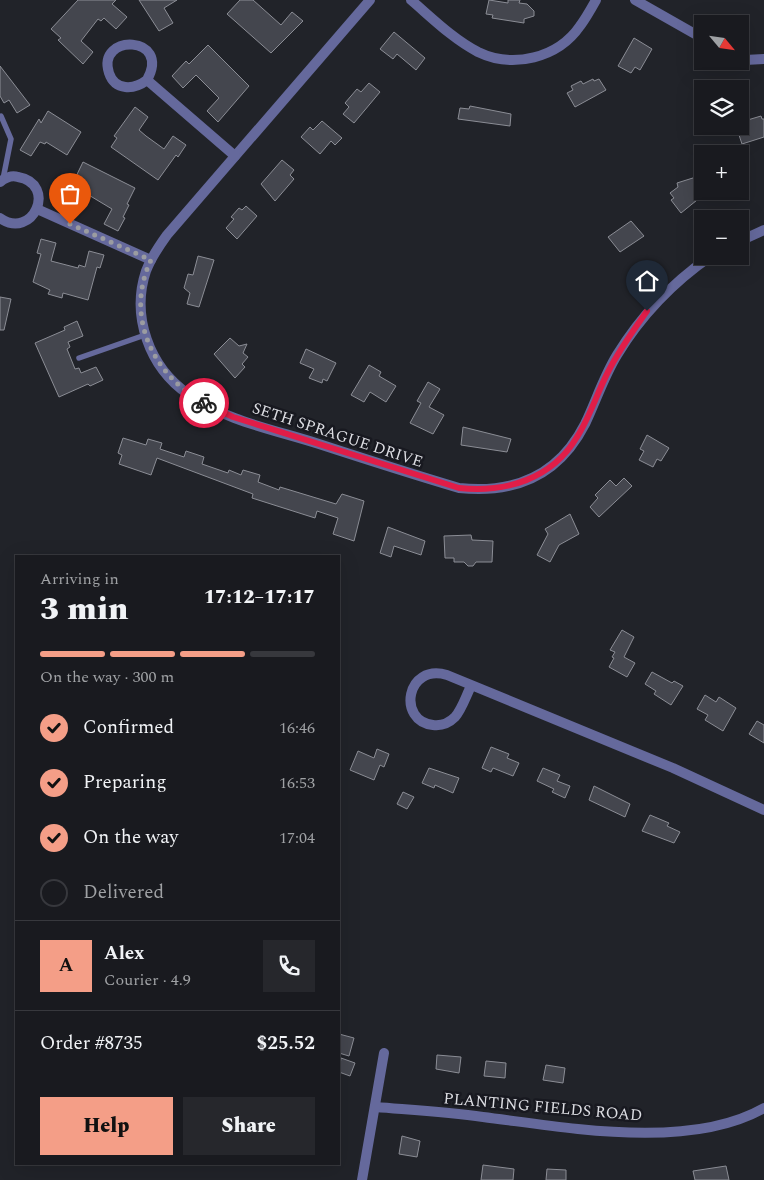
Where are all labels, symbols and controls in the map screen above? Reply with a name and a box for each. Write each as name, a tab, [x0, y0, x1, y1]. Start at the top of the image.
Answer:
north arrow	[694, 15, 749, 70]
map controls	[694, 15, 749, 265]
button: layers	[694, 80, 749, 135]
button: +	[694, 145, 749, 200]
pin	[49, 173, 91, 224]
icon: bag	[56, 180, 84, 208]
button: −	[694, 210, 749, 265]
pin	[626, 260, 668, 311]
icon: home	[633, 267, 661, 295]
courier	[179, 378, 229, 428]
icon: bike	[190, 389, 218, 417]
street label: SETH SPRAGUE DRIVE	[249, 396, 426, 474]
text: Arriving in	[40, 567, 119, 591]
text: 17:12–17:17	[204, 583, 315, 612]
text: 3 min	[40, 585, 128, 634]
text: On the way · 300 m	[40, 665, 174, 689]
text: Confirmed	[83, 713, 174, 742]
icon: check	[40, 714, 68, 742]
text: 16:46	[279, 716, 315, 740]
text: Preparing	[83, 768, 167, 797]
icon: check	[40, 769, 68, 797]
text: 16:53	[279, 771, 315, 795]
text: On the way	[83, 823, 179, 852]
icon: check	[40, 824, 68, 852]
text: 17:04	[279, 826, 315, 850]
text: Delivered	[83, 878, 164, 907]
text: Alex	[104, 939, 145, 968]
button: phone	[263, 940, 315, 992]
text: A	[59, 951, 73, 980]
text: Courier · 4.9	[104, 968, 191, 992]
text: Order #8735	[40, 1029, 143, 1058]
text: $25.52	[257, 1029, 315, 1058]
street label: PLANTING FIELDS ROAD	[442, 1086, 643, 1128]
button: Help	[40, 1097, 173, 1155]
button: Share	[183, 1097, 315, 1155]

